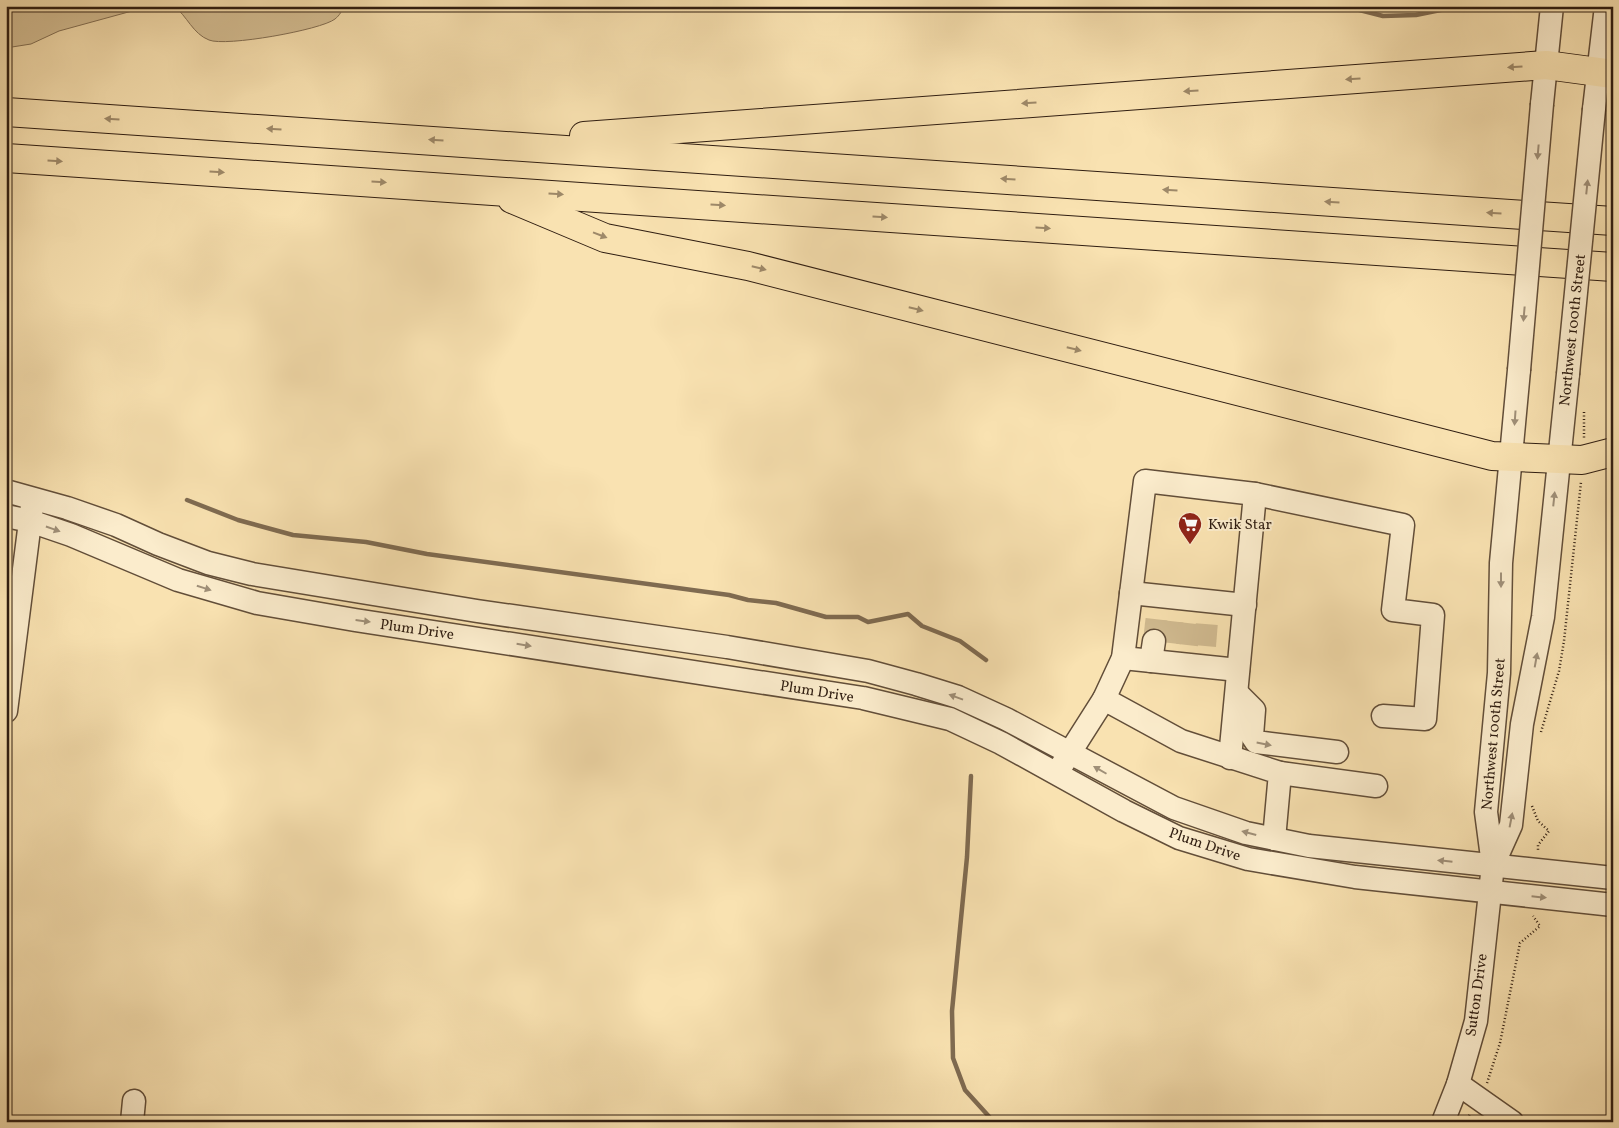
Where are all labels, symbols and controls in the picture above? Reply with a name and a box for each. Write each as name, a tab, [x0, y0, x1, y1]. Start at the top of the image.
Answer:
one-way arrow	[1507, 64, 1523, 72]
one-way arrow	[1345, 76, 1361, 84]
one-way arrow	[1183, 88, 1199, 96]
one-way arrow	[1021, 100, 1037, 108]
one-way arrow	[104, 114, 120, 122]
one-way arrow	[266, 125, 282, 133]
one-way arrow	[428, 136, 444, 144]
one-way arrow	[1534, 145, 1542, 161]
one-way arrow	[47, 158, 63, 166]
one-way arrow	[209, 168, 225, 176]
one-way arrow	[1000, 175, 1016, 183]
one-way arrow	[1583, 178, 1591, 194]
one-way arrow	[372, 179, 388, 187]
one-way arrow	[1162, 186, 1178, 194]
one-way arrow	[549, 191, 565, 199]
one-way arrow	[1324, 197, 1340, 205]
one-way arrow	[711, 202, 727, 210]
one-way arrow	[1486, 209, 1502, 217]
one-way arrow	[873, 213, 889, 221]
one-way arrow	[1035, 224, 1051, 232]
one-way arrow	[593, 231, 608, 239]
street label: Northwest 100th Street	[1555, 253, 1592, 407]
one-way arrow	[751, 265, 766, 273]
one-way arrow	[909, 305, 924, 313]
one-way arrow	[1519, 306, 1527, 322]
one-way arrow	[1066, 345, 1081, 353]
one-way arrow	[1511, 410, 1519, 426]
one-way arrow	[1551, 490, 1559, 506]
supermarket icon: Kwik Star	[1177, 511, 1203, 545]
place label: Kwik Star	[1208, 515, 1272, 536]
one-way arrow	[46, 526, 61, 533]
one-way arrow	[1497, 572, 1505, 588]
one-way arrow	[197, 585, 212, 593]
street label: Plum Drive	[378, 615, 455, 646]
one-way arrow	[355, 617, 371, 625]
one-way arrow	[516, 641, 532, 649]
one-way arrow	[1532, 652, 1540, 668]
street label: Northwest 100th Street	[1477, 657, 1512, 811]
street label: Plum Drive	[778, 676, 855, 709]
one-way arrow	[948, 693, 963, 700]
one-way arrow	[1257, 740, 1272, 748]
one-way arrow	[1093, 766, 1108, 774]
one-way arrow	[1507, 813, 1515, 828]
street label: Plum Drive	[1166, 823, 1243, 867]
one-way arrow	[1242, 829, 1257, 837]
one-way arrow	[1436, 857, 1452, 865]
one-way arrow	[1531, 893, 1547, 901]
street label: Sutton Drive	[1461, 952, 1494, 1038]

